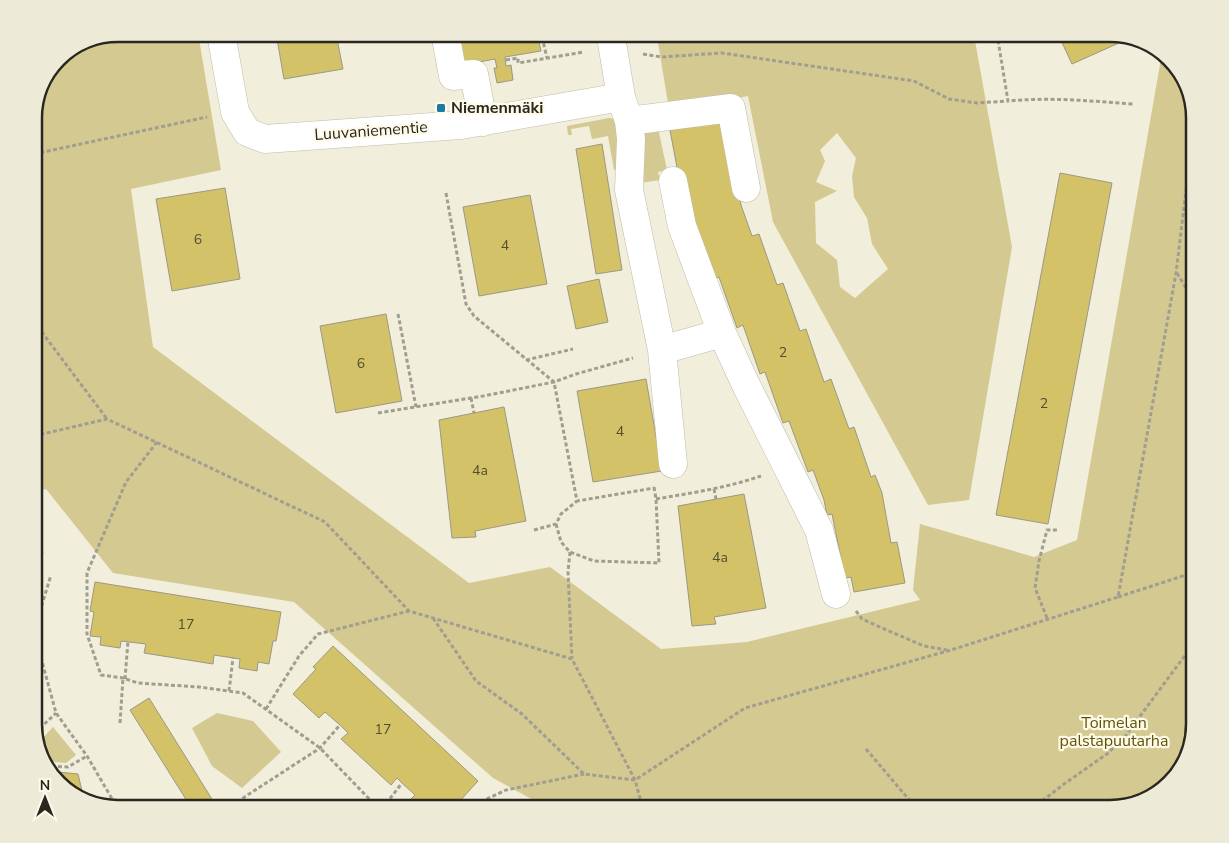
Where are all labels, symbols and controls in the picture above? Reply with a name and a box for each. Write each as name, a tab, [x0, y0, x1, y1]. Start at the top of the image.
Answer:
place label: Niemenmäki	[451, 97, 543, 119]
marker: Niemenmäki	[435, 102, 447, 114]
street label: Luuvaniementie	[314, 116, 428, 146]
house number: 6	[194, 230, 202, 249]
house number: 4	[501, 236, 509, 255]
house number: 2	[779, 343, 787, 362]
house number: 6	[357, 354, 365, 373]
house number: 2	[1040, 394, 1048, 413]
house number: 4	[616, 422, 624, 441]
house number: 4a	[472, 461, 488, 480]
house number: 4a	[712, 548, 728, 567]
house number: 17	[178, 615, 194, 634]
park label: Toimelan palstapuutarha	[1060, 712, 1168, 752]
house number: 17	[375, 720, 391, 739]
north arrow	[20, 773, 70, 823]
text: N	[40, 776, 50, 795]

